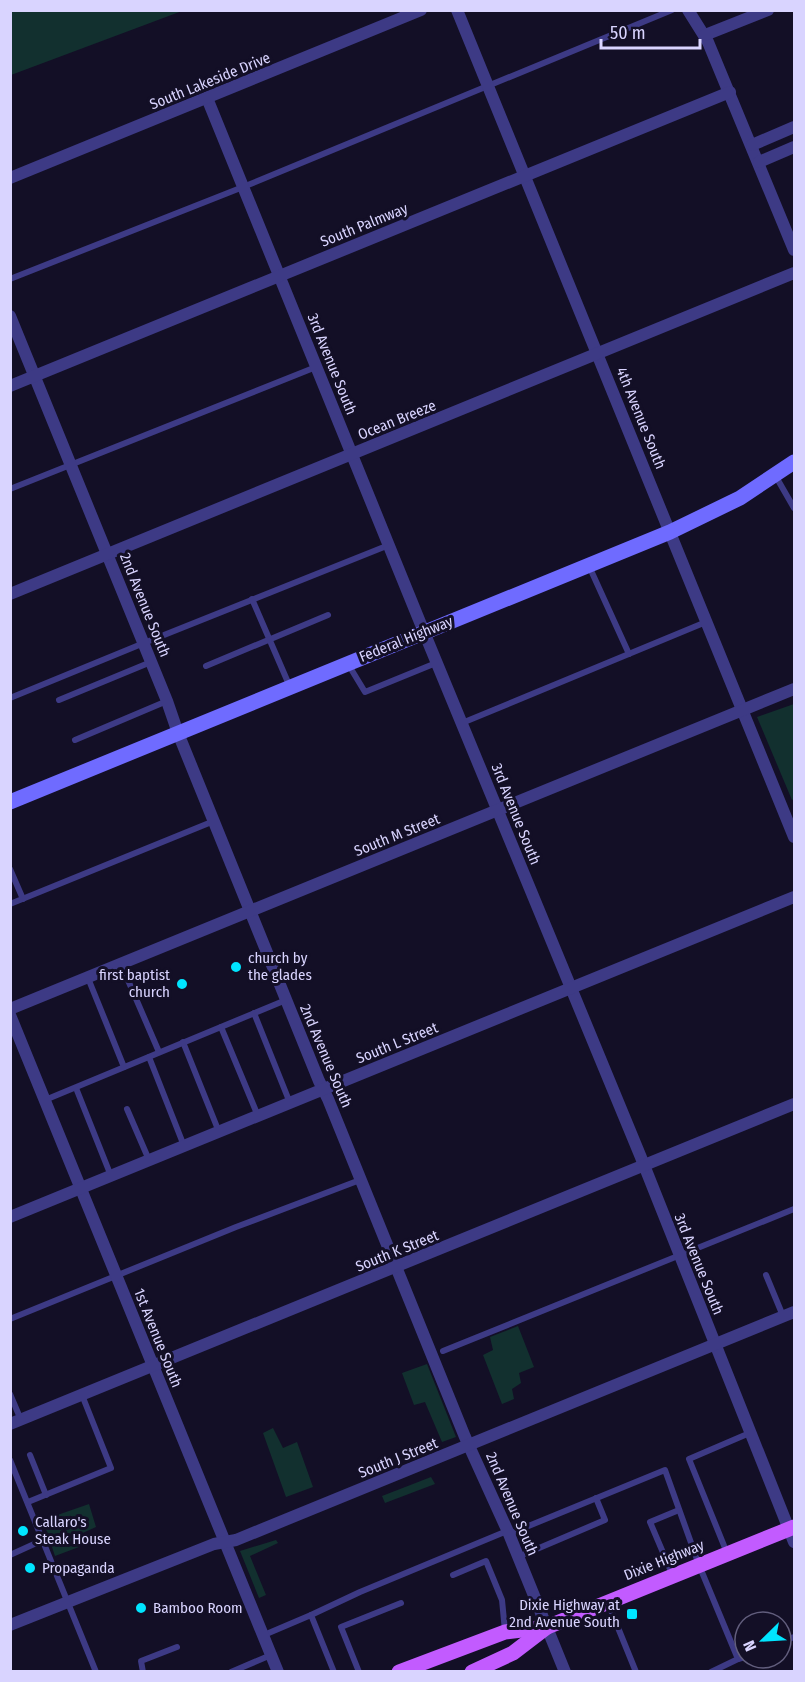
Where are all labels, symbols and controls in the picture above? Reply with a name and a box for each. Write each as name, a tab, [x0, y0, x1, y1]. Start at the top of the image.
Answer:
scale bar	[601, 12, 700, 50]
text: 50 m	[610, 22, 646, 44]
street label: South Lakeside Drive	[147, 49, 273, 113]
street label: South Palmway	[318, 199, 411, 251]
street label: 3rd Avenue South	[303, 311, 361, 417]
street label: 4th Avenue South	[612, 364, 670, 472]
street label: Ocean Breeze	[355, 396, 439, 444]
street label: 2nd Avenue South	[116, 550, 174, 660]
street label: Federal Highway	[356, 612, 456, 666]
street label: 3rd Avenue South	[487, 761, 545, 867]
street label: South M Street	[352, 810, 442, 860]
place label: church by the glades	[248, 949, 312, 984]
marker: church by the glades	[229, 960, 243, 974]
place label: first baptist church	[99, 966, 170, 1001]
marker: first baptist church	[175, 977, 189, 991]
street label: 2nd Avenue South	[296, 1002, 356, 1110]
street label: South L Street	[353, 1018, 441, 1068]
street label: 3rd Avenue South	[670, 1211, 728, 1317]
street label: South K Street	[353, 1226, 441, 1276]
street label: 1st Avenue South	[130, 1286, 186, 1390]
street label: South J Street	[356, 1434, 440, 1482]
street label: 2nd Avenue South	[482, 1450, 542, 1558]
place label: Callaro's Steak House	[35, 1513, 111, 1548]
marker: Callaro's Steak House	[16, 1524, 30, 1538]
street label: Dixie Highway	[621, 1536, 707, 1584]
place label: Propaganda	[42, 1559, 115, 1577]
marker: Propaganda	[23, 1561, 37, 1575]
place label: Dixie Highway at 2nd Avenue South	[509, 1596, 620, 1631]
place label: Bamboo Room	[153, 1599, 243, 1617]
marker: Bamboo Room	[134, 1601, 148, 1615]
marker: Dixie Highway at 2nd Avenue South	[625, 1607, 639, 1621]
north arrow	[733, 1610, 793, 1670]
text: N	[739, 1638, 760, 1654]

